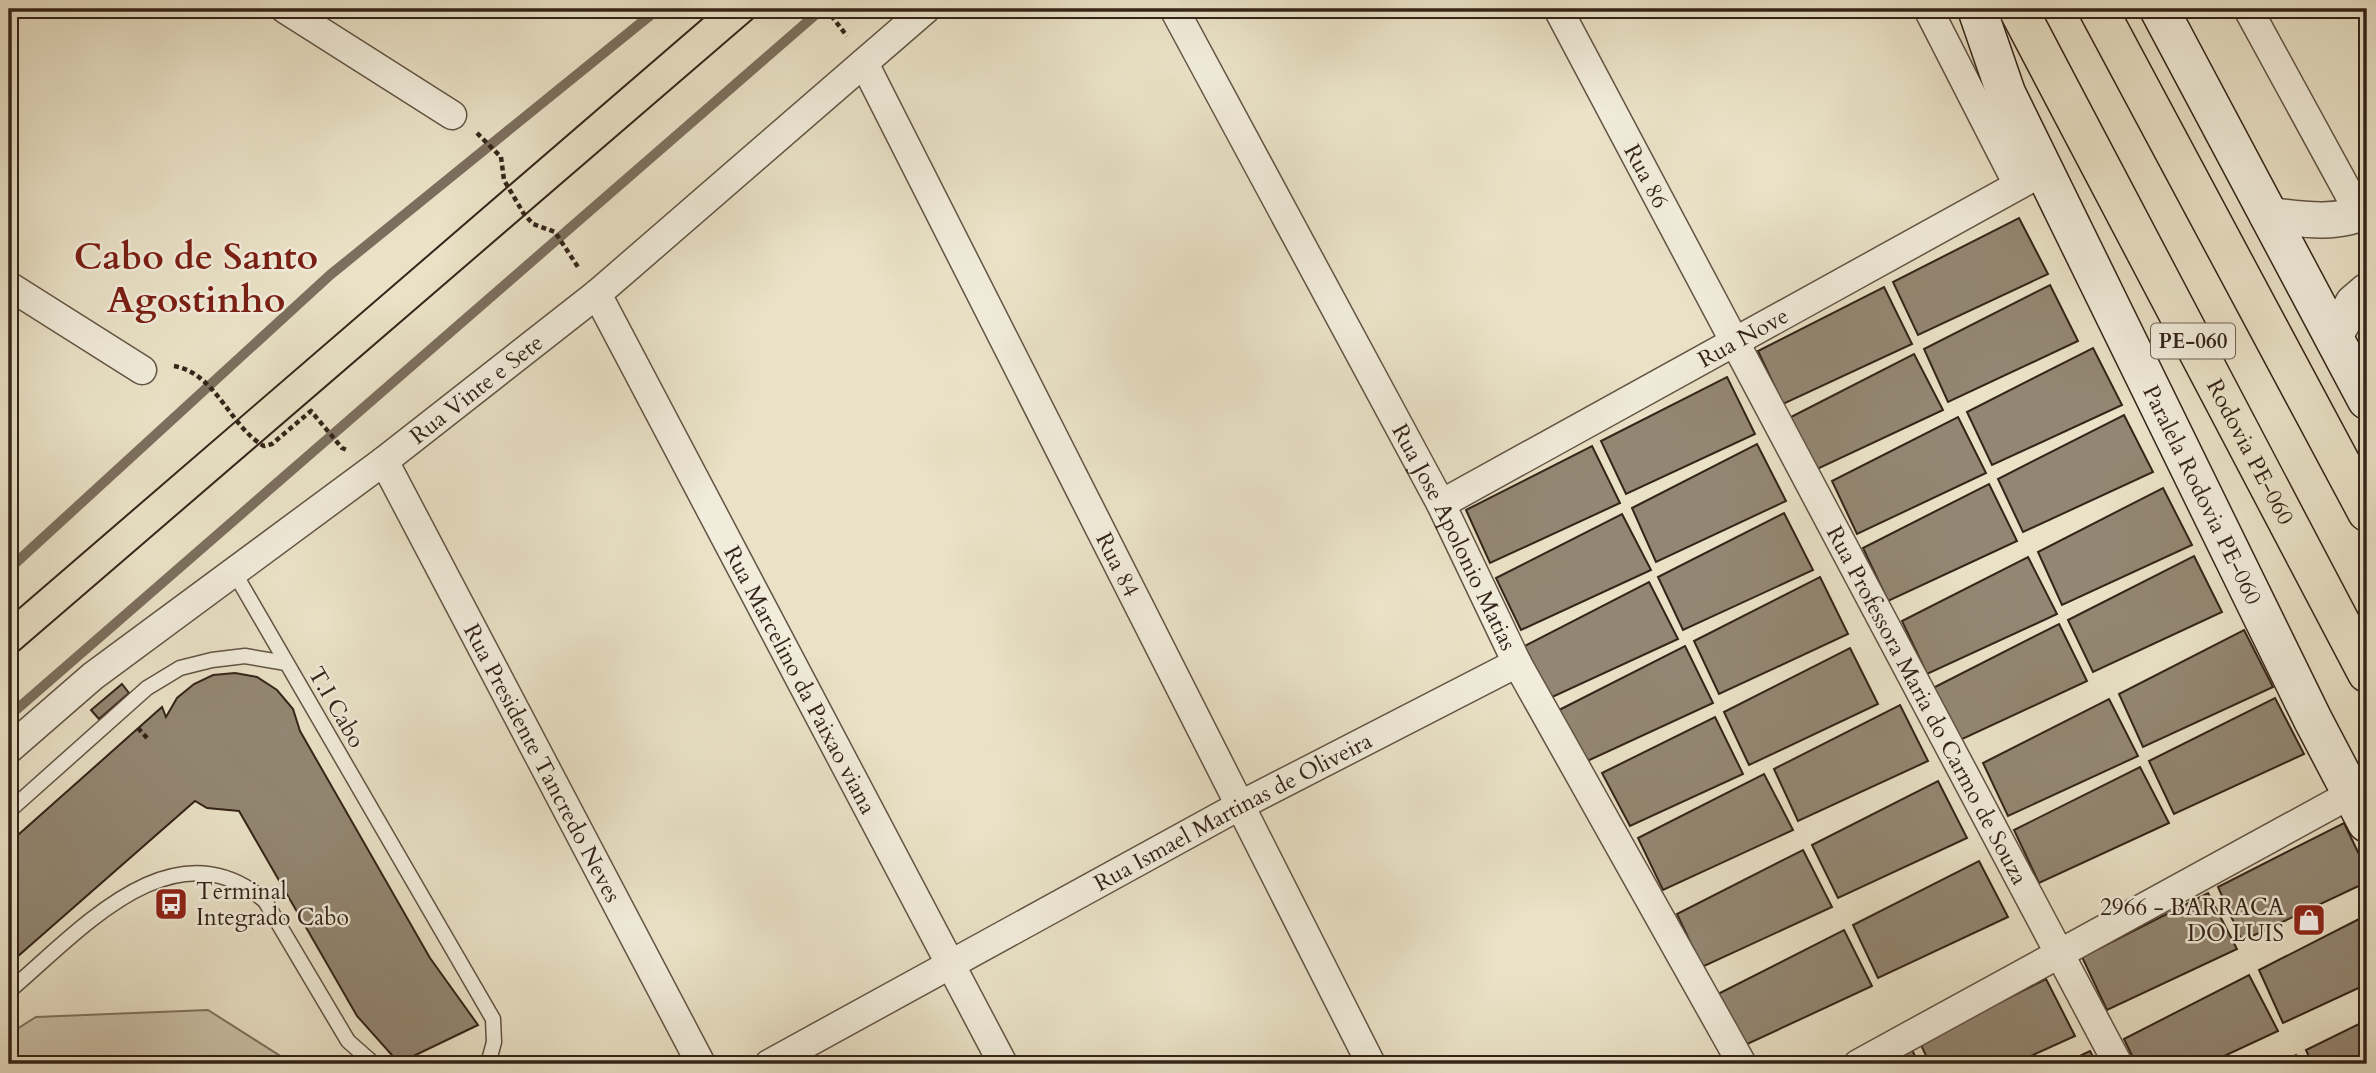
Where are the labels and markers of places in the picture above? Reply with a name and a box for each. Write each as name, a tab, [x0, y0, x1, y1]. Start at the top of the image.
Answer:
place label: Terminal Integrado Cabo	[196, 876, 349, 933]
bus stop icon: Terminal Integrado Cabo	[152, 885, 190, 923]
place label: 2966 - BARRACA DO LUIS	[2100, 892, 2285, 949]
shop icon: 2966 - BARRACA DO LUIS	[2290, 901, 2328, 939]

